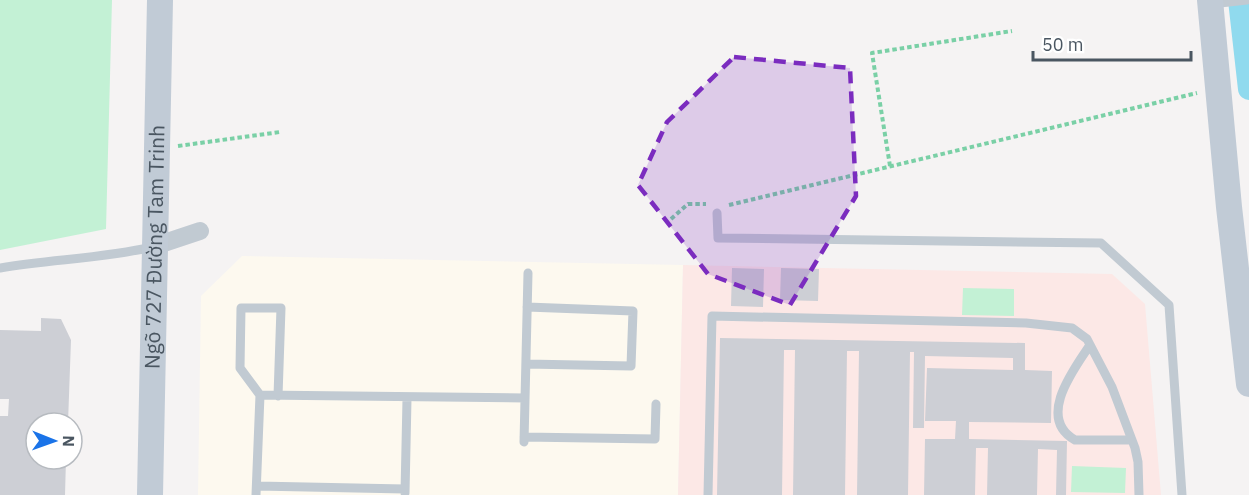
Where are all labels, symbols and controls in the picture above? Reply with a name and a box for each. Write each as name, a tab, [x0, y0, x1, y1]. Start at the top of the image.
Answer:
scale bar	[1033, 24, 1190, 62]
text: 50 m	[1042, 33, 1084, 56]
street label: Ngõ 727 Đường Tam Trinh	[138, 125, 170, 369]
north arrow	[24, 411, 84, 471]
text: N	[59, 435, 79, 447]

